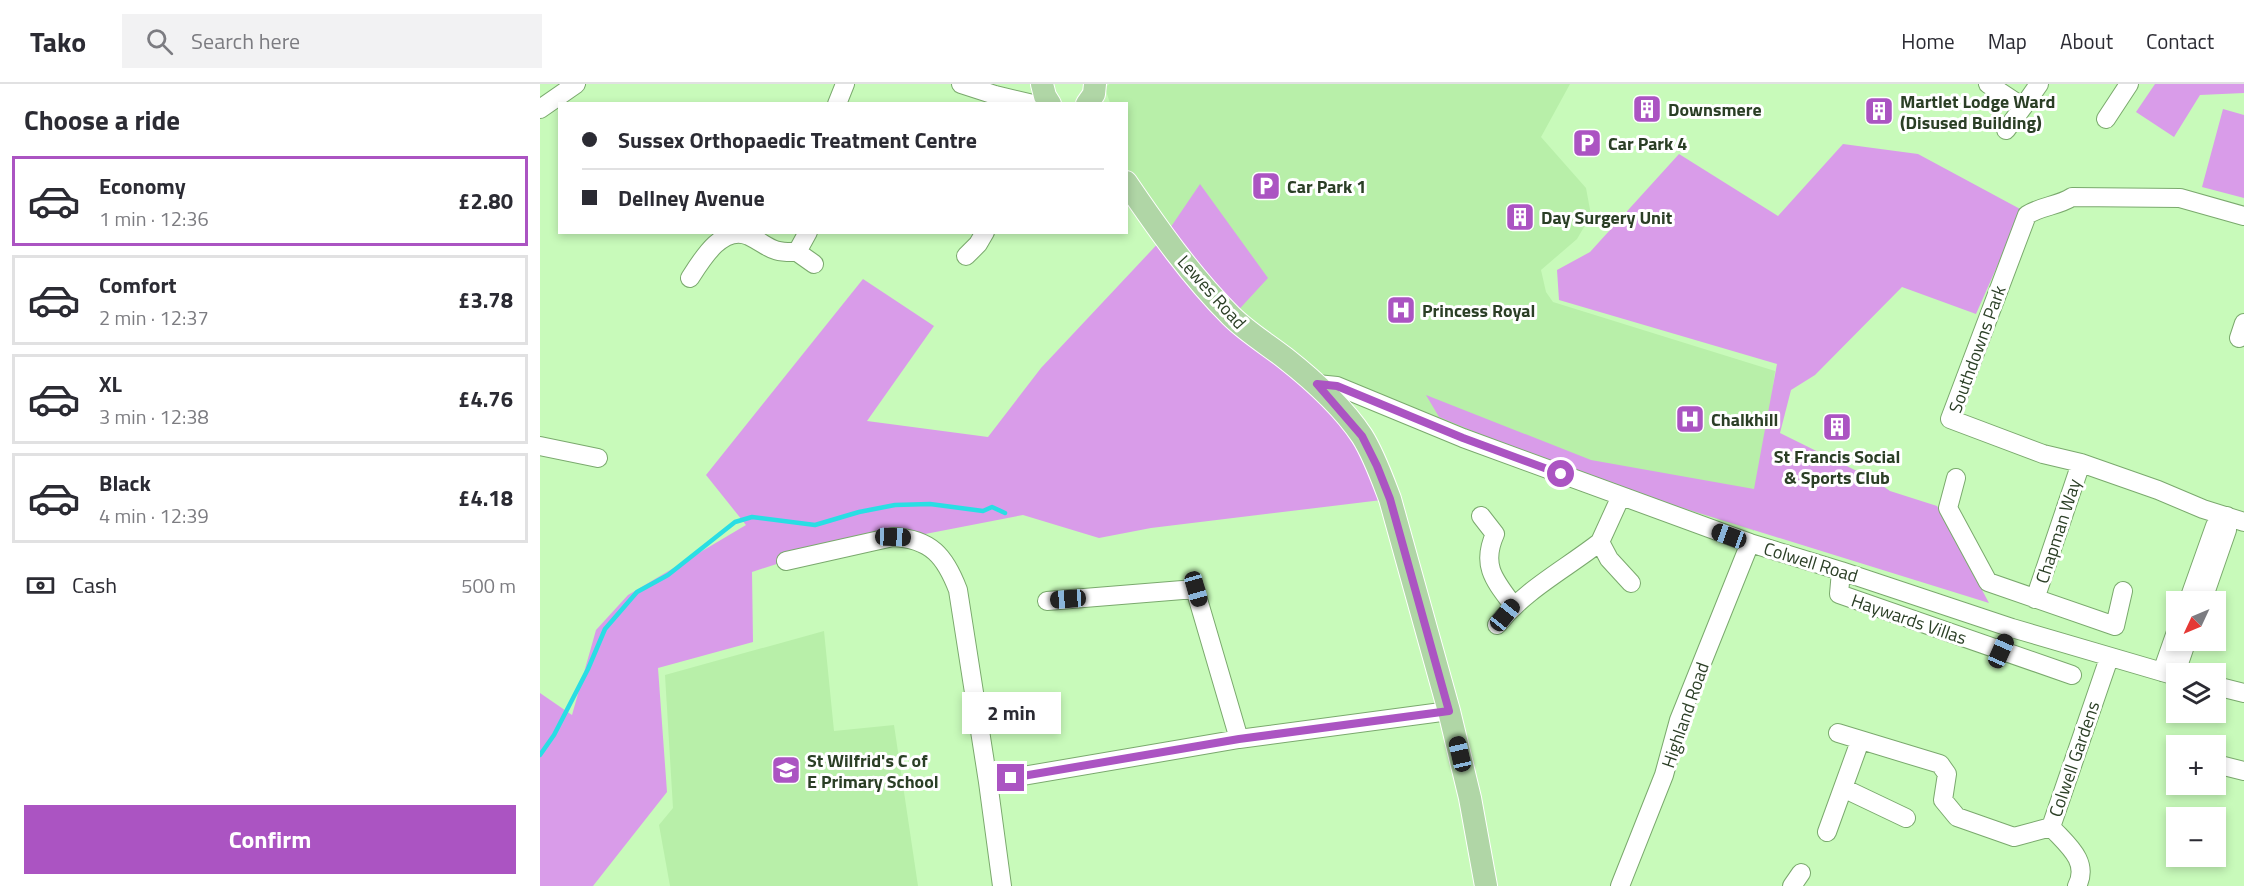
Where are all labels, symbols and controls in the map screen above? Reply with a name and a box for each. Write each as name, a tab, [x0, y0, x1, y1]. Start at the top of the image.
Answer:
search box	[122, 14, 542, 68]
text: Tako	[30, 20, 86, 63]
text: Search here	[191, 24, 300, 58]
icon: search	[143, 25, 176, 58]
text: Home	[1901, 25, 1955, 57]
text: Map	[1988, 25, 2027, 57]
text: About	[2060, 25, 2113, 57]
text: Contact	[2146, 25, 2214, 57]
place label: Martlet Lodge Ward (Disused Building)	[1900, 88, 2055, 136]
building icon: Downsmere	[1631, 93, 1663, 125]
building icon: Martlet Lodge Ward (Disused Building)	[1863, 95, 1895, 127]
place label: Downsmere	[1668, 96, 1762, 123]
text: Choose a ride	[24, 99, 180, 140]
text: Sussex Orthopaedic Treatment Centre	[618, 123, 977, 157]
parking icon: Car Park 4	[1571, 127, 1603, 159]
place label: Car Park 4	[1608, 130, 1687, 157]
text: Economy	[99, 169, 186, 203]
parking icon: Car Park 1	[1250, 170, 1282, 202]
place label: Car Park 1	[1287, 173, 1366, 200]
icon: car	[27, 174, 81, 228]
text: Dellney Avenue	[618, 181, 765, 215]
text: £2.80	[458, 184, 513, 218]
building icon: Day Surgery Unit	[1504, 201, 1536, 233]
text: 1 min · 12:36	[99, 203, 209, 234]
place label: Day Surgery Unit	[1541, 204, 1673, 231]
street label: Lewes Road	[1171, 249, 1253, 335]
text: Comfort	[99, 268, 177, 302]
icon: car	[27, 273, 81, 327]
street label: Southdowns Park	[1941, 281, 2013, 417]
text: £3.78	[458, 283, 513, 317]
hospital icon: Princess Royal	[1385, 294, 1417, 326]
place label: Princess Royal	[1422, 297, 1535, 324]
text: 2 min · 12:37	[99, 302, 209, 333]
text: XL	[99, 367, 122, 401]
icon: car	[27, 372, 81, 426]
text: £4.76	[458, 382, 513, 416]
text: 3 min · 12:38	[99, 401, 209, 432]
hospital icon: Chalkhill	[1674, 403, 1706, 435]
place label: Chalkhill	[1711, 406, 1778, 433]
building icon: St Francis Social & Sports Club	[1821, 411, 1853, 443]
place label: St Francis Social & Sports Club	[1774, 443, 1900, 491]
route start	[1547, 460, 1574, 487]
text: Black	[99, 466, 151, 500]
icon: car	[27, 471, 81, 525]
street label: Chapman Way	[2028, 475, 2088, 587]
text: £4.18	[458, 481, 513, 515]
text: 4 min · 12:39	[99, 500, 209, 531]
car	[1709, 521, 1749, 551]
car	[875, 527, 911, 547]
street label: Colwell Road	[1761, 535, 1861, 589]
text: Cash	[72, 568, 117, 602]
icon: cash	[24, 569, 57, 602]
car	[1182, 569, 1210, 609]
text: 500 m	[461, 570, 516, 601]
street label: Haywards Villas	[1848, 587, 1970, 651]
car	[1049, 589, 1087, 609]
north arrow	[2166, 591, 2226, 651]
map controls	[2166, 591, 2226, 867]
car	[1487, 595, 1523, 635]
car	[1985, 631, 2017, 671]
street label: Highland Road	[1654, 658, 1716, 772]
button: layers	[2166, 663, 2226, 723]
callout: 2 min	[962, 691, 1060, 733]
text: 2 min	[987, 697, 1036, 728]
street label: Colwell Gardens	[2042, 697, 2106, 821]
car	[1447, 734, 1473, 774]
button: +	[2166, 735, 2226, 795]
place label: St Wilfrid's C of E Primary School	[807, 747, 939, 795]
school or university icon: St Wilfrid's C of E Primary School	[770, 754, 802, 786]
route end	[997, 764, 1024, 791]
button: Confirm	[24, 805, 516, 874]
button: −	[2166, 807, 2226, 867]

